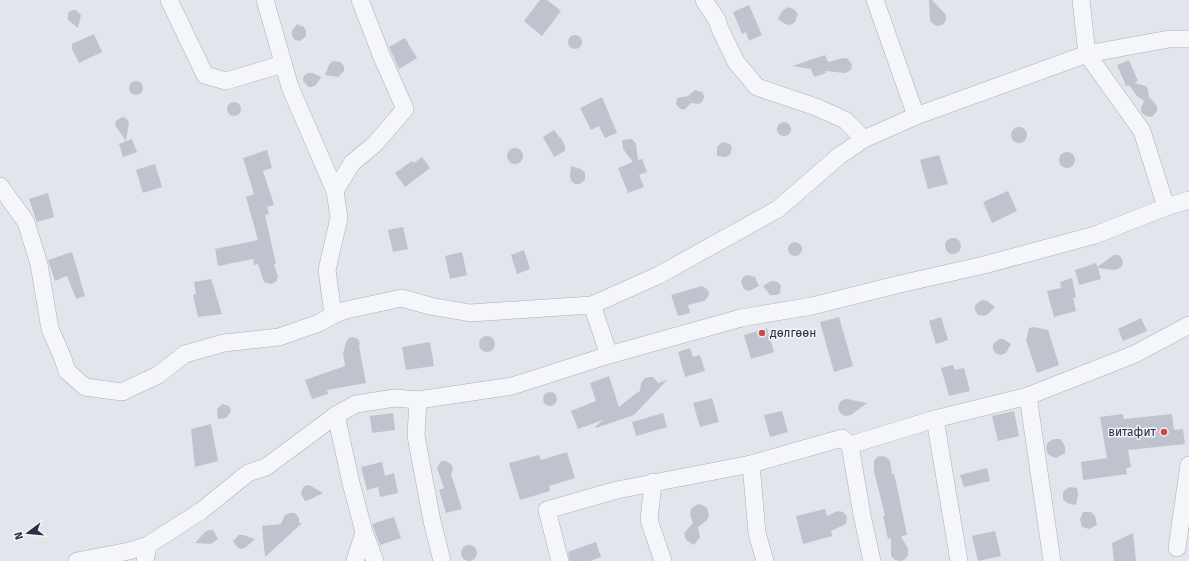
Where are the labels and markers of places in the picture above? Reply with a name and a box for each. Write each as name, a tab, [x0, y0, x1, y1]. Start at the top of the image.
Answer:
place label: дөлгөөн	[770, 326, 816, 340]
marker: дөлгөөн	[757, 328, 767, 338]
place label: витафит	[1108, 425, 1157, 439]
marker: витафит	[1159, 427, 1169, 437]

